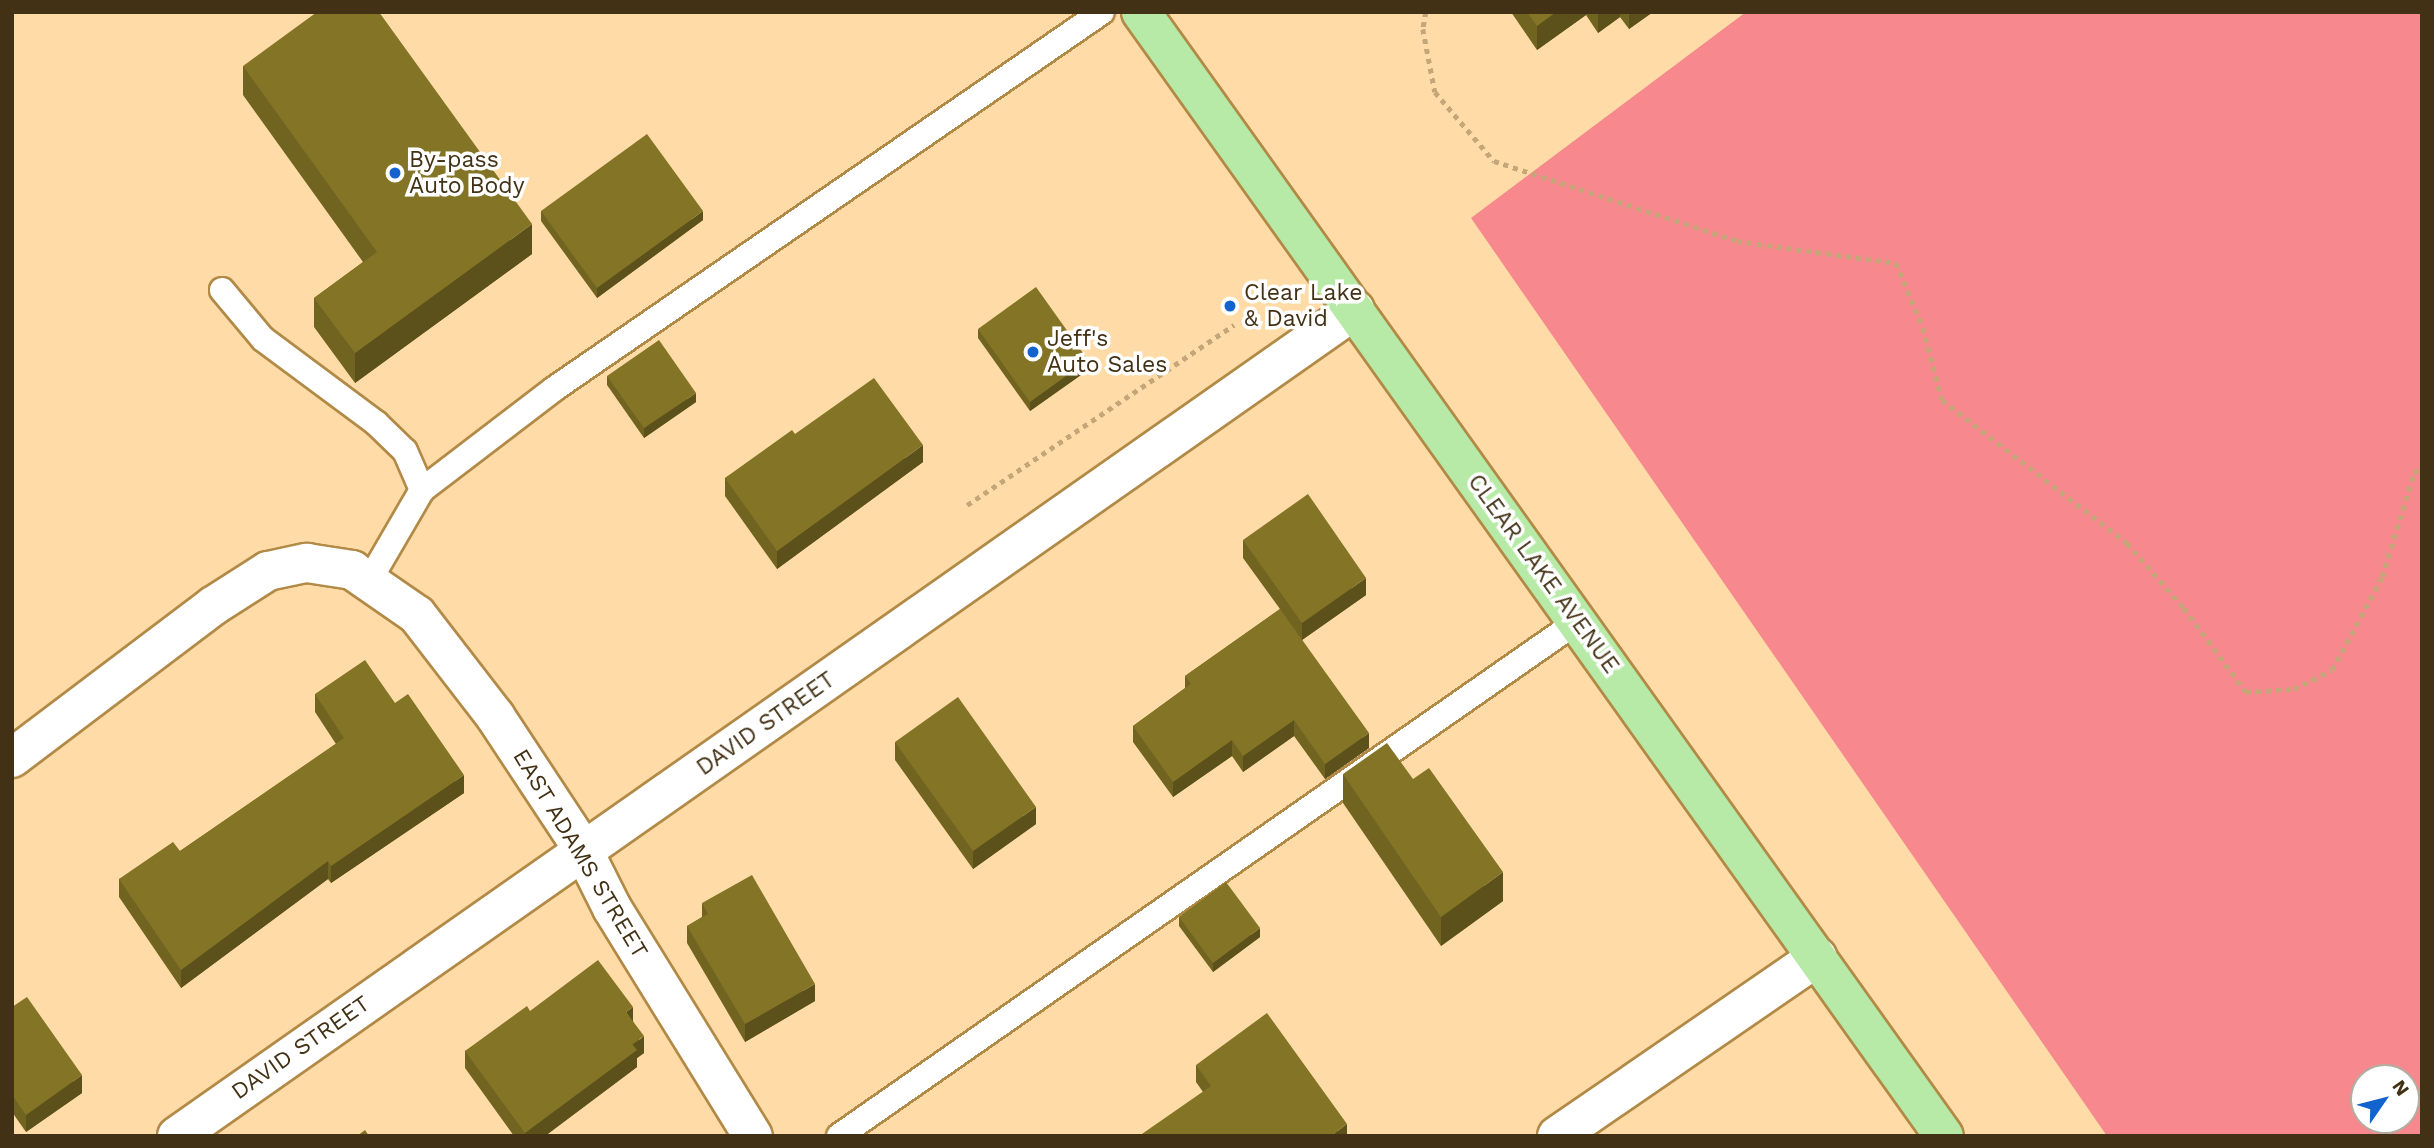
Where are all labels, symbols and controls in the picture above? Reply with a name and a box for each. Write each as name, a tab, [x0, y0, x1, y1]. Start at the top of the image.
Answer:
place label: By-pass Auto Body	[409, 146, 525, 200]
marker: By-pass Auto Body	[387, 165, 403, 181]
place label: Clear Lake & David	[1244, 279, 1363, 333]
marker: Clear Lake & David	[1222, 298, 1238, 314]
place label: Jeff's Auto Sales	[1047, 325, 1167, 379]
marker: Jeff's Auto Sales	[1025, 344, 1041, 360]
street label: CLEAR LAKE AVENUE	[1461, 469, 1625, 679]
street label: DAVID STREET	[692, 666, 840, 782]
street label: EAST ADAMS STREET	[506, 744, 654, 964]
street label: DAVID STREET	[227, 990, 375, 1106]
north arrow	[2350, 1064, 2420, 1134]
text: N	[2388, 1075, 2414, 1100]

